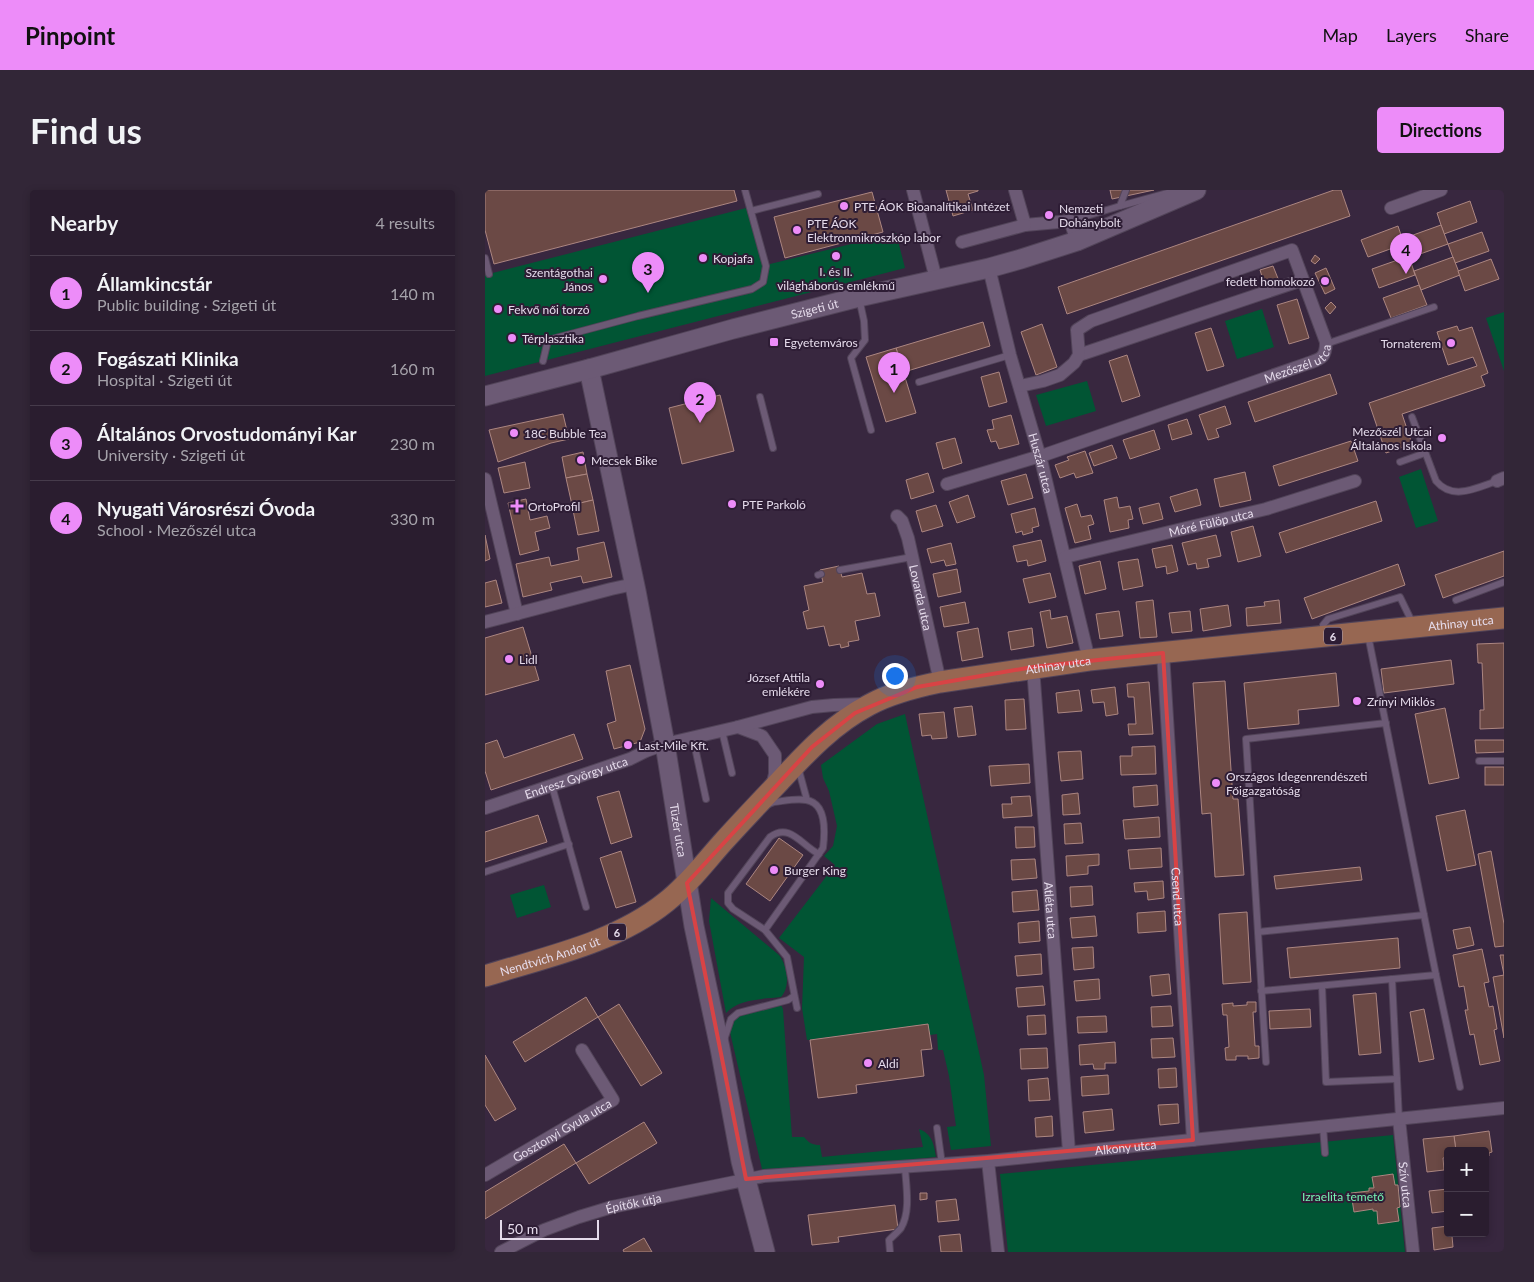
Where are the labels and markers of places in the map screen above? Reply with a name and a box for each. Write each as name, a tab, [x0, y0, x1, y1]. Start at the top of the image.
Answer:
place label: PTE ÁOK Bioanalítikai Intézet	[854, 199, 1011, 214]
marker: PTE ÁOK Bioanalítikai Intézet	[838, 200, 850, 212]
place label: Nemzeti Dohánybolt	[1059, 201, 1122, 230]
marker: Nemzeti Dohánybolt	[1043, 209, 1055, 221]
place label: PTE ÁOK Elektronmikroszkóp labor	[807, 216, 941, 245]
marker: PTE ÁOK Elektronmikroszkóp labor	[791, 224, 803, 236]
pin: 4	[1390, 233, 1422, 274]
marker: I. és II. világháborús emlékmű	[830, 250, 842, 262]
place label: Kopjafa	[713, 251, 753, 266]
pin: 3	[632, 252, 664, 293]
marker: Kopjafa	[697, 252, 709, 264]
place label: I. és II. világháborús emlékmű	[777, 264, 895, 293]
place label: Szentágothai János	[525, 265, 593, 294]
marker: Szentágothai János	[597, 273, 609, 285]
place label: fedett homokozó	[1226, 274, 1315, 289]
marker: fedett homokozó	[1319, 275, 1331, 287]
place label: Fekvő női torzó	[508, 302, 590, 317]
marker: Fekvő női torzó	[492, 303, 504, 315]
place label: Térplasztika	[522, 331, 584, 346]
marker: Térplasztika	[506, 332, 518, 344]
place label: Egyetemváros	[784, 335, 858, 350]
marker: Egyetemváros	[768, 336, 780, 348]
place label: Tornaterem	[1381, 336, 1441, 351]
marker: Tornaterem	[1445, 337, 1457, 349]
pin: 1	[878, 352, 910, 393]
pin: 2	[684, 382, 716, 423]
place label: Mezőszél Utcai Általános Iskola	[1351, 424, 1432, 453]
place label: 18C Bubble Tea	[524, 426, 607, 441]
marker: 18C Bubble Tea	[508, 427, 520, 439]
marker: Mezőszél Utcai Általános Iskola	[1436, 432, 1448, 444]
place label: Mecsek Bike	[591, 453, 657, 468]
marker: Mecsek Bike	[575, 454, 587, 466]
place label: PTE Parkoló	[742, 497, 806, 512]
marker: PTE Parkoló	[726, 498, 738, 510]
marker: OrtoProfil	[510, 499, 524, 513]
place label: OrtoProfil	[528, 499, 580, 514]
place label: Lidl	[519, 652, 538, 667]
marker: Lidl	[503, 653, 515, 665]
place label: József Attila emlékére	[747, 670, 810, 699]
marker: József Attila emlékére	[814, 678, 826, 690]
place label: Zrínyi Miklós	[1367, 694, 1435, 709]
marker: Zrínyi Miklós	[1351, 695, 1363, 707]
place label: Last-Mile Kft.	[638, 738, 709, 753]
marker: Last-Mile Kft.	[622, 739, 634, 751]
place label: Országos Idegenrendészeti Főigazgatóság	[1226, 769, 1367, 798]
marker: Országos Idegenrendészeti Főigazgatóság	[1210, 777, 1222, 789]
place label: Burger King	[784, 863, 846, 878]
marker: Burger King	[768, 864, 780, 876]
place label: Aldi	[878, 1056, 899, 1071]
marker: Aldi	[862, 1057, 874, 1069]

